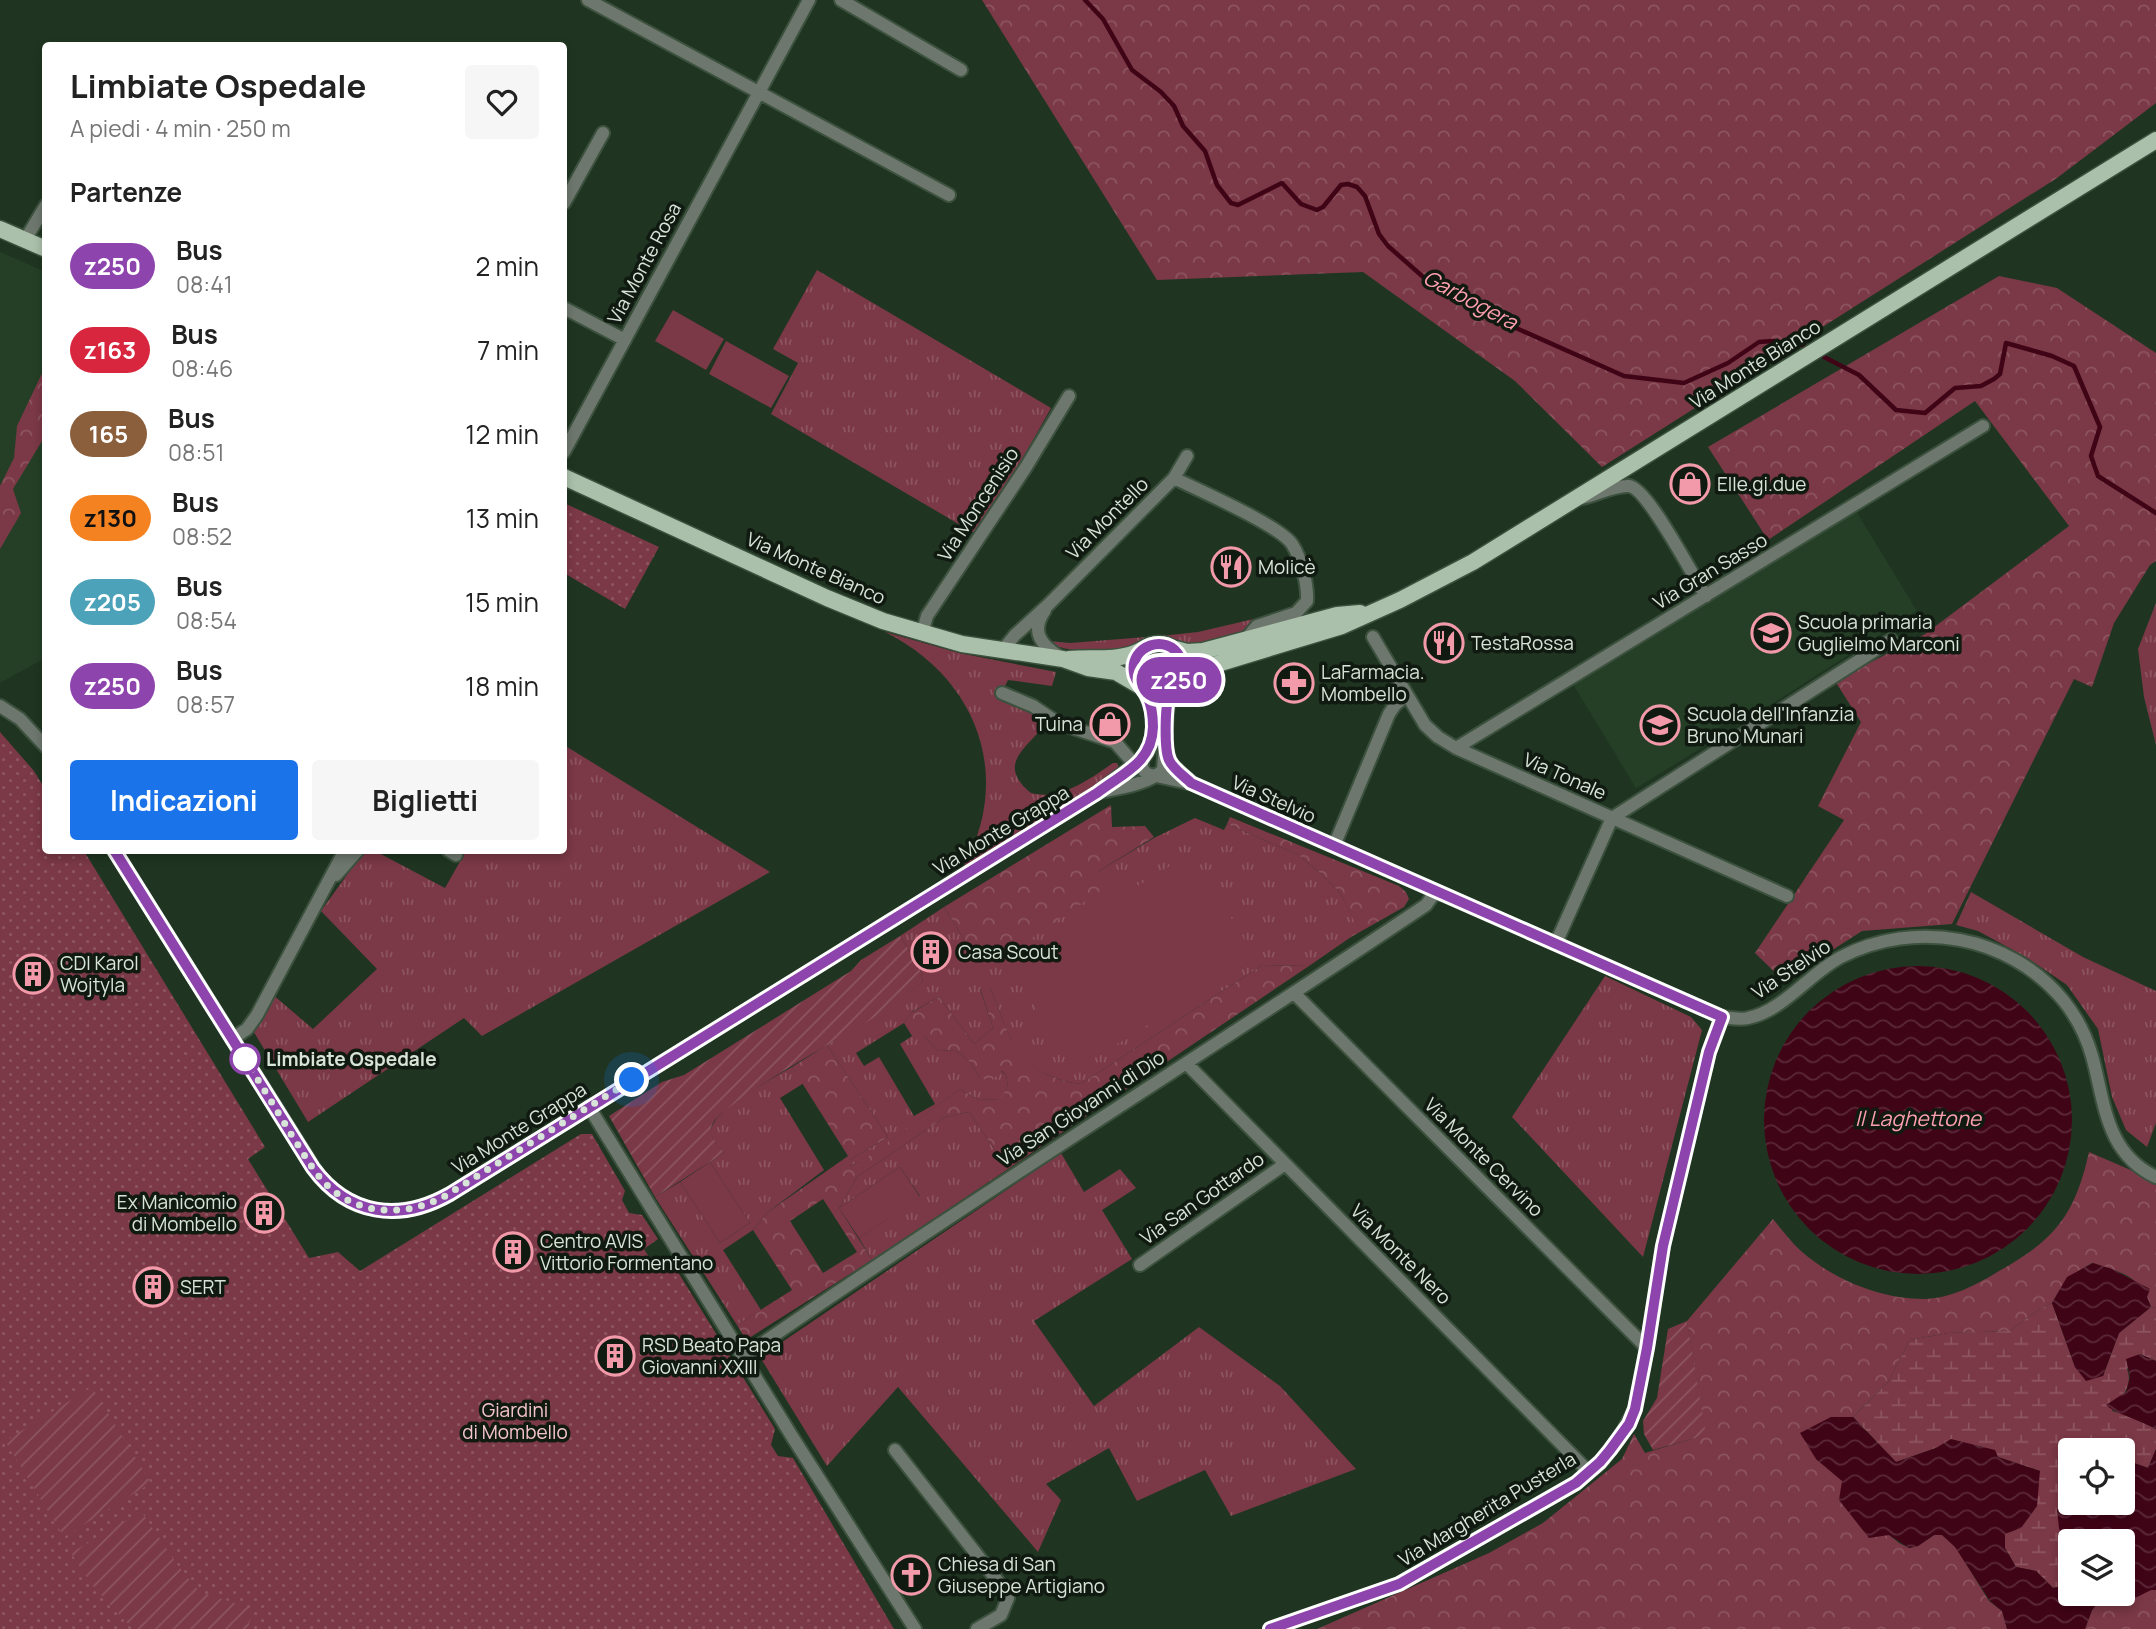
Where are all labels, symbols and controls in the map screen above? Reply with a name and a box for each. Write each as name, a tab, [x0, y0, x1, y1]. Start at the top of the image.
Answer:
text: Limbiate Ospedale	[70, 63, 366, 108]
button: heart	[465, 65, 539, 139]
text: A piedi · 4 min · 250 m	[70, 112, 291, 144]
text: Partenze	[70, 174, 182, 210]
street label: Via Monte Rosa	[601, 198, 687, 328]
text: Bus	[176, 232, 223, 268]
text: 2 min	[475, 248, 539, 284]
text: z250	[84, 249, 141, 282]
water label: Garbogera	[1419, 263, 1523, 336]
text: 08:41	[176, 268, 233, 300]
street label: Via Monte Bianco	[1685, 313, 1825, 415]
text: Bus	[171, 316, 218, 352]
text: 7 min	[477, 332, 539, 368]
text: z163	[84, 333, 136, 366]
text: 08:46	[171, 352, 233, 384]
text: Bus	[168, 400, 215, 436]
text: 12 min	[465, 416, 539, 452]
text: 165	[89, 417, 128, 450]
text: 08:51	[168, 436, 225, 468]
street label: Via Moncenisio	[931, 442, 1025, 566]
shop icon: Elle.gi.due	[1669, 463, 1711, 505]
street label: Via Montello	[1060, 471, 1154, 565]
place label: Elle.gi.due	[1717, 471, 1806, 497]
text: Bus	[172, 484, 219, 520]
text: 13 min	[466, 500, 539, 536]
text: z130	[84, 501, 137, 534]
text: 08:52	[172, 520, 232, 552]
street label: Via Monte Bianco	[742, 526, 890, 610]
street label: Via Gran Sasso	[1648, 527, 1772, 615]
restaurant icon: Molicè	[1210, 546, 1252, 588]
place label: Molicè	[1258, 554, 1316, 580]
text: Bus	[176, 568, 223, 604]
text: 15 min	[465, 584, 539, 620]
text: z205	[84, 585, 141, 618]
text: 08:54	[176, 604, 237, 636]
place label: Scuola primaria Guglielmo Marconi	[1798, 609, 1960, 657]
school or university icon: Scuola primaria Guglielmo Marconi	[1750, 612, 1792, 654]
restaurant icon: TestaRossa	[1423, 622, 1465, 664]
place label: TestaRossa	[1471, 630, 1574, 656]
text: Bus	[176, 652, 223, 688]
line badge: z250	[1130, 657, 1228, 703]
place label: LaFarmacia. Mombello	[1321, 659, 1425, 707]
pharmacy icon: LaFarmacia. Mombello	[1273, 662, 1315, 704]
text: z250	[1151, 663, 1207, 696]
text: 18 min	[465, 668, 539, 704]
text: z250	[84, 669, 141, 702]
text: 08:57	[176, 688, 235, 720]
place label: Scuola dell'Infanzia Bruno Munari	[1687, 701, 1854, 749]
shop icon: Tuina	[1089, 703, 1131, 745]
school or university icon: Scuola dell'Infanzia Bruno Munari	[1639, 704, 1681, 746]
place label: Tuina	[1035, 711, 1083, 737]
street label: Via Tonale	[1519, 746, 1611, 806]
button: Indicazioni	[70, 760, 298, 840]
button: Biglietti	[312, 760, 539, 840]
street label: Via Stelvio	[1228, 769, 1320, 829]
street label: Via Monte Grappa	[928, 779, 1074, 881]
building icon: Casa Scout	[910, 931, 952, 973]
street label: Via Stelvio	[1747, 933, 1835, 1005]
place label: Casa Scout	[958, 939, 1059, 965]
place label: CDI Karol Wojtyla	[60, 950, 139, 998]
building icon: CDI Karol Wojtyla	[12, 953, 54, 995]
marker: Limbiate Ospedale	[230, 1044, 260, 1074]
street label: Via San Giovanni di Dio	[992, 1044, 1170, 1172]
place label: Limbiate Ospedale	[266, 1046, 437, 1072]
your location	[614, 1062, 649, 1097]
street label: Via Monte Grappa	[447, 1076, 591, 1180]
street label: Via Monte Cervino	[1419, 1092, 1549, 1222]
water label: Il Laghettone	[1855, 1104, 1983, 1132]
street label: Via San Gottardo	[1135, 1146, 1269, 1250]
place label: Ex Manicomio di Mombello	[117, 1189, 237, 1237]
building icon: Ex Manicomio di Mombello	[243, 1192, 285, 1234]
street label: Via Monte Nero	[1345, 1198, 1457, 1310]
place label: Centro AVIS Vittorio Formentano	[540, 1228, 713, 1276]
building icon: Centro AVIS Vittorio Formentano	[492, 1231, 534, 1273]
building icon: SERT	[132, 1266, 174, 1308]
place label: SERT	[180, 1274, 227, 1300]
place label: RSD Beato Papa Giovanni XXIII	[642, 1332, 781, 1380]
building icon: RSD Beato Papa Giovanni XXIII	[594, 1335, 636, 1377]
park label: Giardini di Mombello	[462, 1397, 568, 1445]
map controls	[2058, 1438, 2135, 1606]
button: locate	[2058, 1438, 2135, 1515]
street label: Via Margherita Pusterla	[1393, 1446, 1581, 1572]
button: layers	[2058, 1529, 2135, 1606]
place label: Chiesa di San Giuseppe Artigiano	[938, 1551, 1105, 1599]
church icon: Chiesa di San Giuseppe Artigiano	[890, 1554, 932, 1596]

